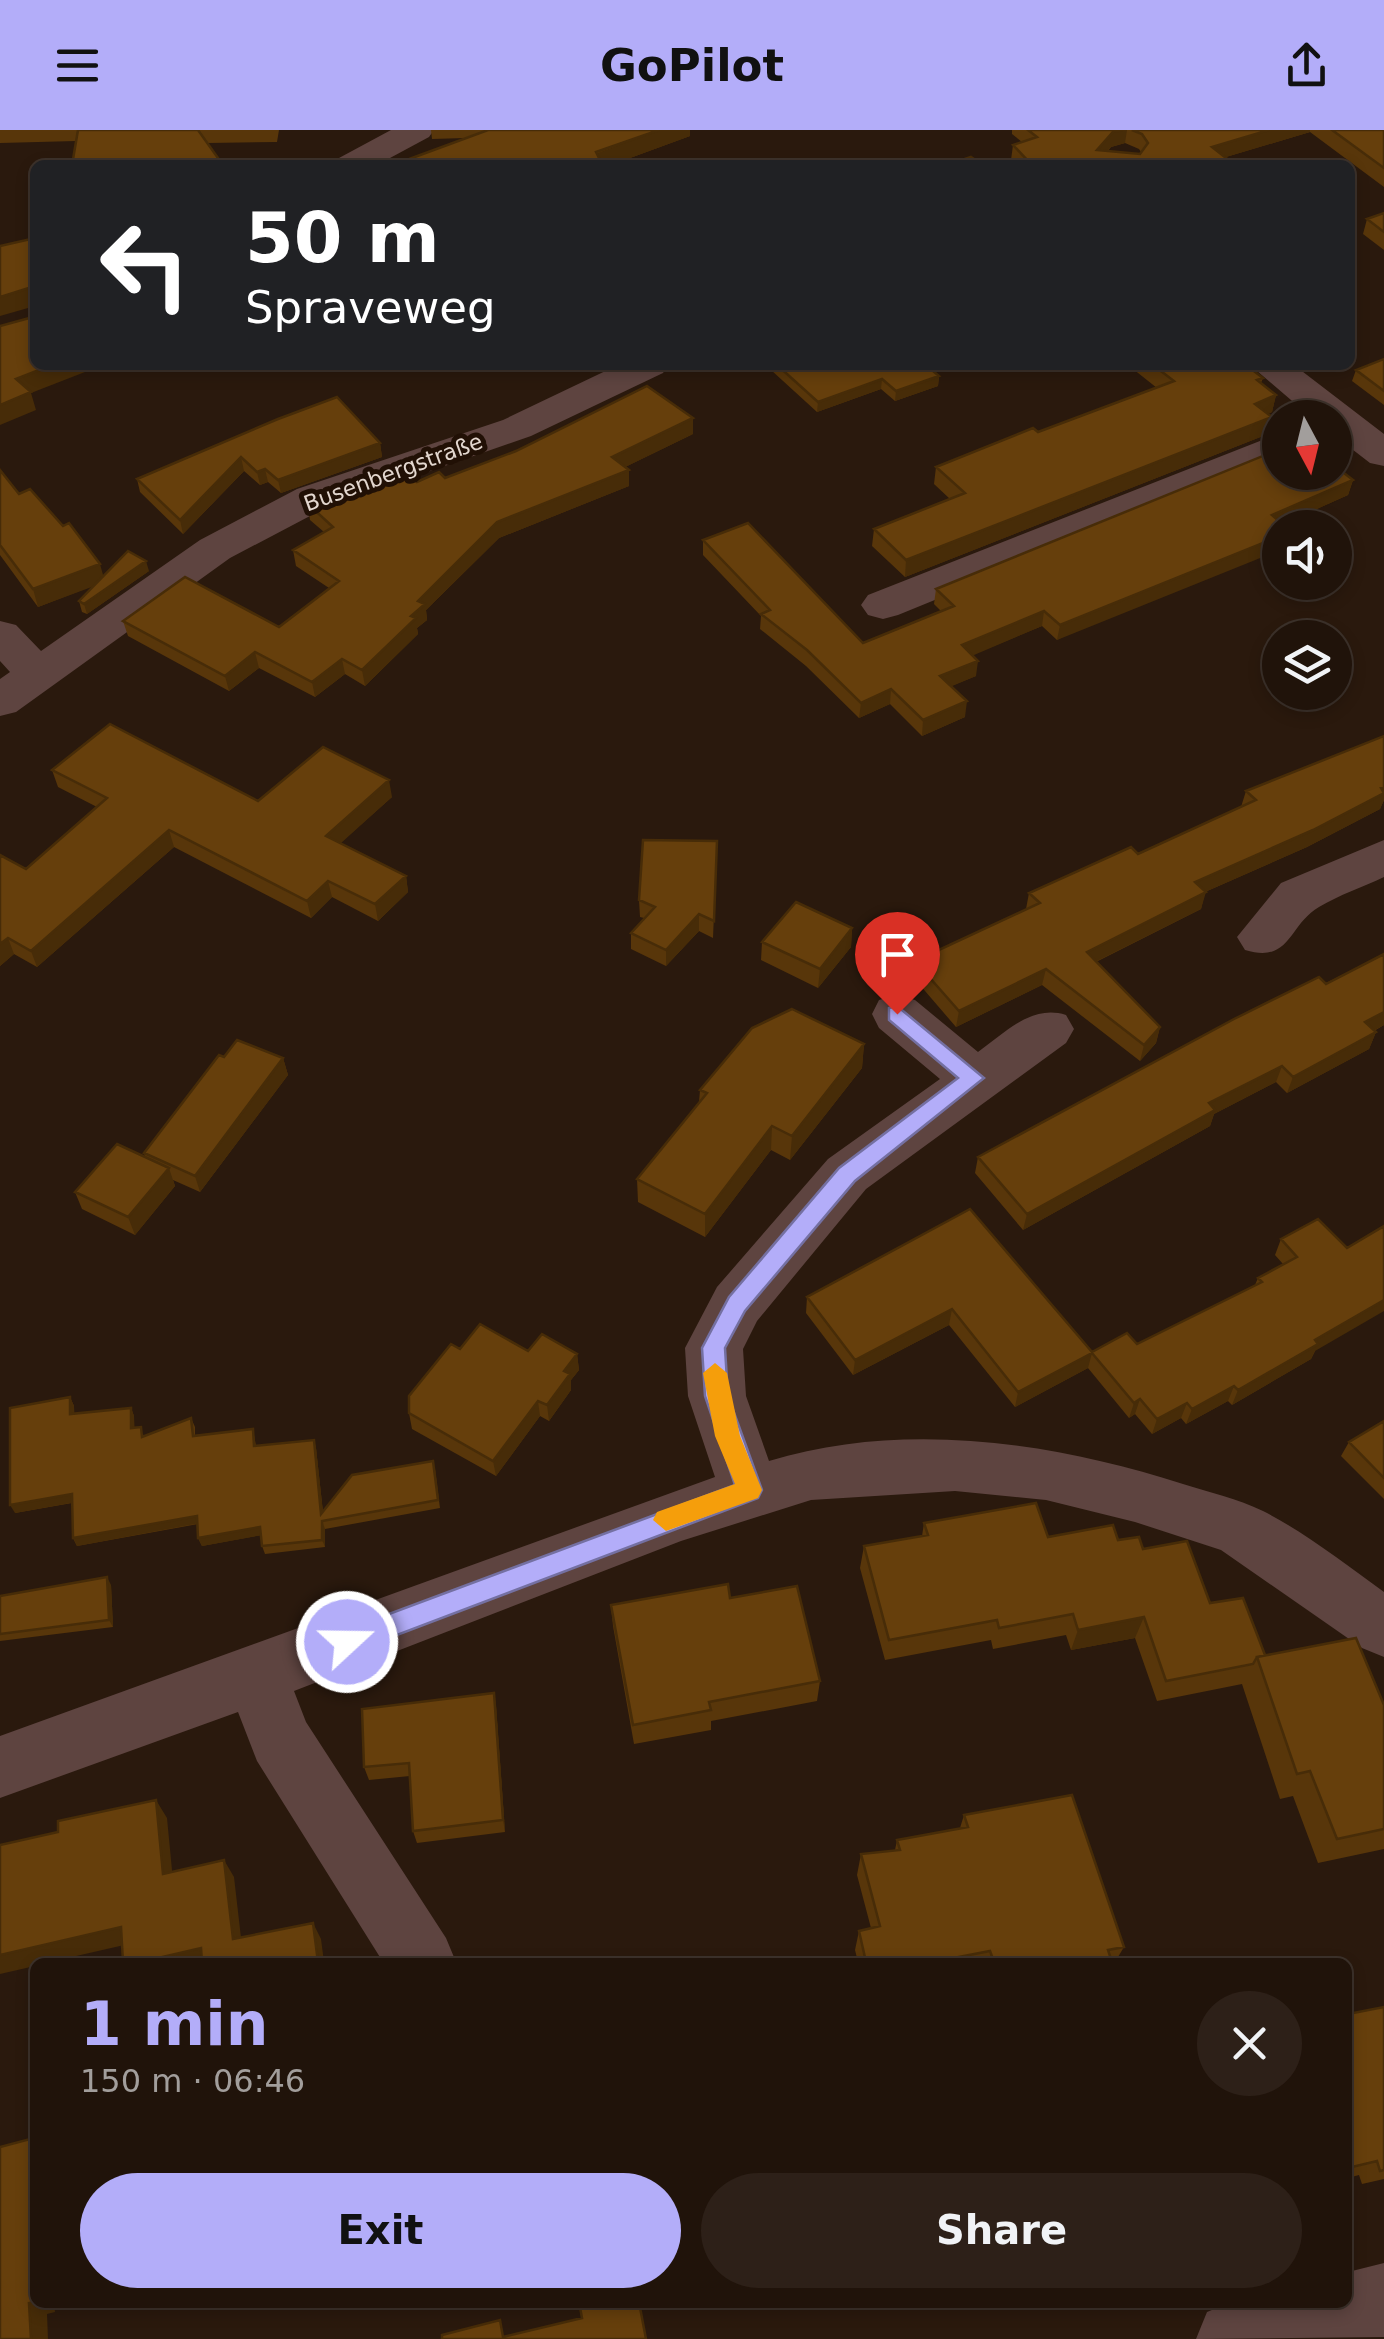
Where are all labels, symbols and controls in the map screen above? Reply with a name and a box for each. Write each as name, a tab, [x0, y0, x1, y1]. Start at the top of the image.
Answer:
icon: menu	[50, 38, 105, 93]
icon: share	[1279, 38, 1334, 93]
text: GoPilot	[600, 39, 784, 92]
text: 50 m	[245, 197, 440, 279]
icon: left	[80, 200, 210, 330]
text: Spraveweg	[245, 281, 496, 334]
north arrow	[1262, 400, 1352, 490]
map controls	[1262, 400, 1352, 710]
street label: Busenbergstraße	[301, 429, 486, 516]
button: sound	[1262, 510, 1352, 600]
button: layers	[1262, 620, 1352, 710]
pin	[855, 912, 940, 1015]
icon: arrive	[870, 927, 925, 982]
position arrow	[295, 1590, 399, 1694]
text: 1 min	[80, 1989, 268, 2059]
button: close	[1197, 1991, 1302, 2096]
text: 150 m · 06:46	[80, 2062, 305, 2100]
button: Exit	[80, 2173, 681, 2288]
button: Share	[701, 2173, 1302, 2288]

